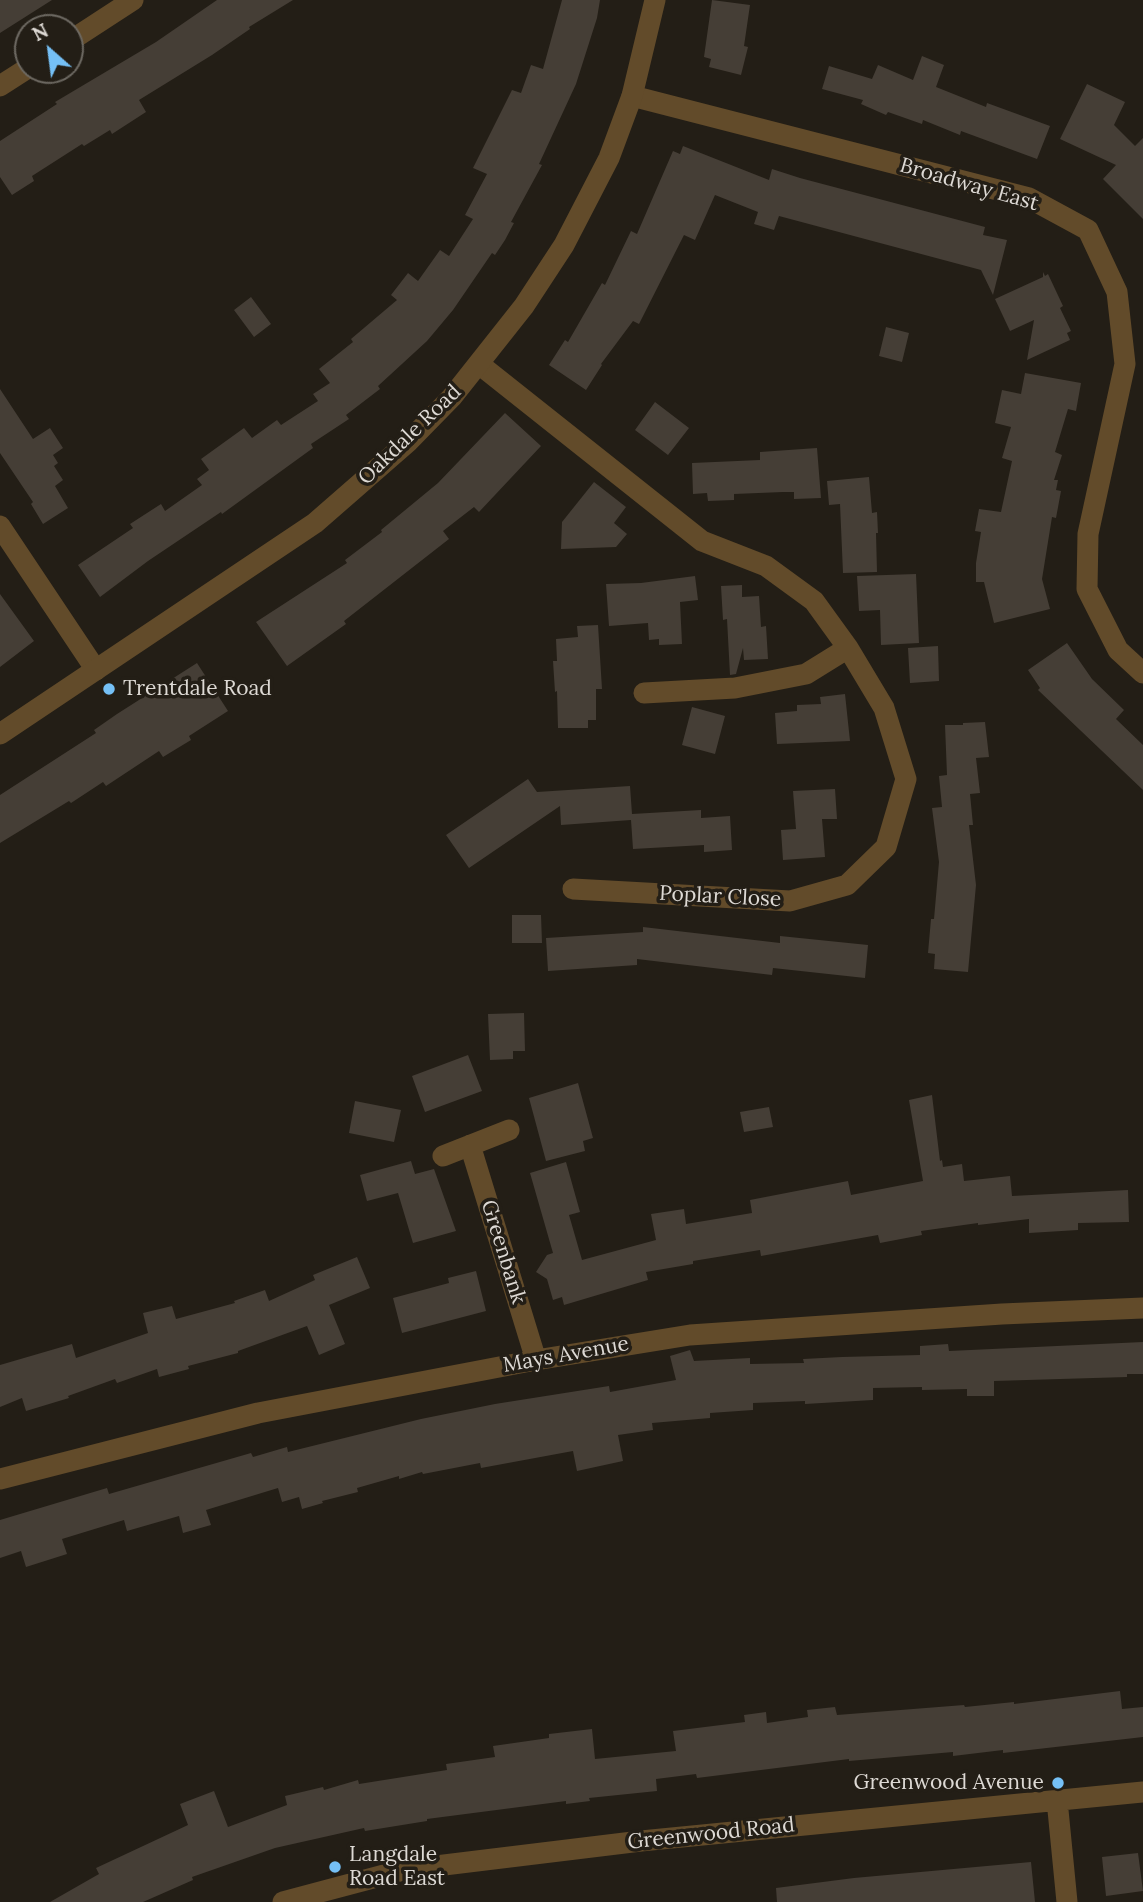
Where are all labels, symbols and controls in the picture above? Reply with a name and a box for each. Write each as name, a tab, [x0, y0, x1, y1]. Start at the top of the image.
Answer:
north arrow	[14, 14, 84, 84]
text: N	[28, 18, 52, 46]
street label: Broadway East	[897, 153, 1041, 217]
street label: Oakdale Road	[353, 380, 467, 490]
place label: Trentdale Road	[123, 676, 272, 702]
marker: Trentdale Road	[101, 681, 117, 697]
street label: Poplar Close	[658, 881, 782, 913]
street label: Greenbank	[475, 1197, 531, 1307]
street label: Mays Avenue	[501, 1332, 631, 1378]
place label: Greenwood Avenue	[854, 1770, 1044, 1796]
marker: Greenwood Avenue	[1050, 1775, 1066, 1791]
street label: Greenwood Road	[626, 1813, 796, 1855]
place label: Langdale Road East	[349, 1842, 445, 1892]
marker: Langdale Road East	[327, 1859, 343, 1875]

